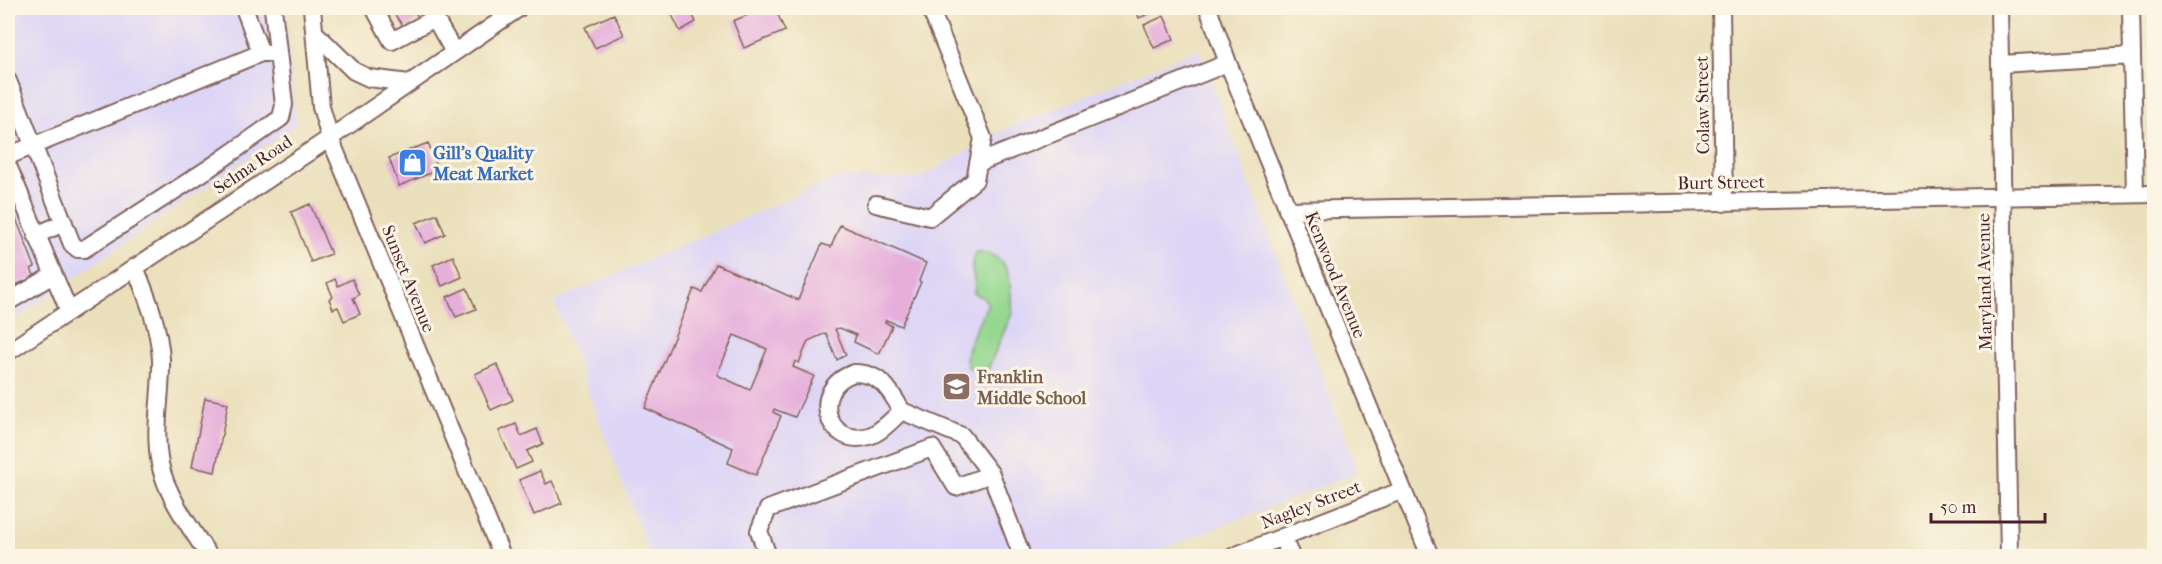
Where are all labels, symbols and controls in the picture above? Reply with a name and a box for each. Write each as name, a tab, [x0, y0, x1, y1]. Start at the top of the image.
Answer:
street label: Colaw Street	[1692, 55, 1714, 155]
street label: Selma Road	[210, 131, 296, 199]
place label: Gill's Quality Meat Market	[432, 143, 535, 185]
shop icon: Gill's Quality Meat Market	[396, 147, 428, 179]
street label: Burt Street	[1677, 172, 1765, 194]
street label: Kenwood Avenue	[1300, 209, 1370, 342]
street label: Maryland Avenue	[1973, 213, 1997, 351]
street label: Sunset Avenue	[377, 222, 439, 336]
place label: Franklin Middle School	[976, 367, 1087, 409]
school or university icon: Franklin Middle School	[940, 371, 972, 403]
street label: Nagley Street	[1258, 476, 1365, 534]
scale bar	[1931, 486, 2045, 524]
text: 50 m	[1940, 497, 1977, 518]

